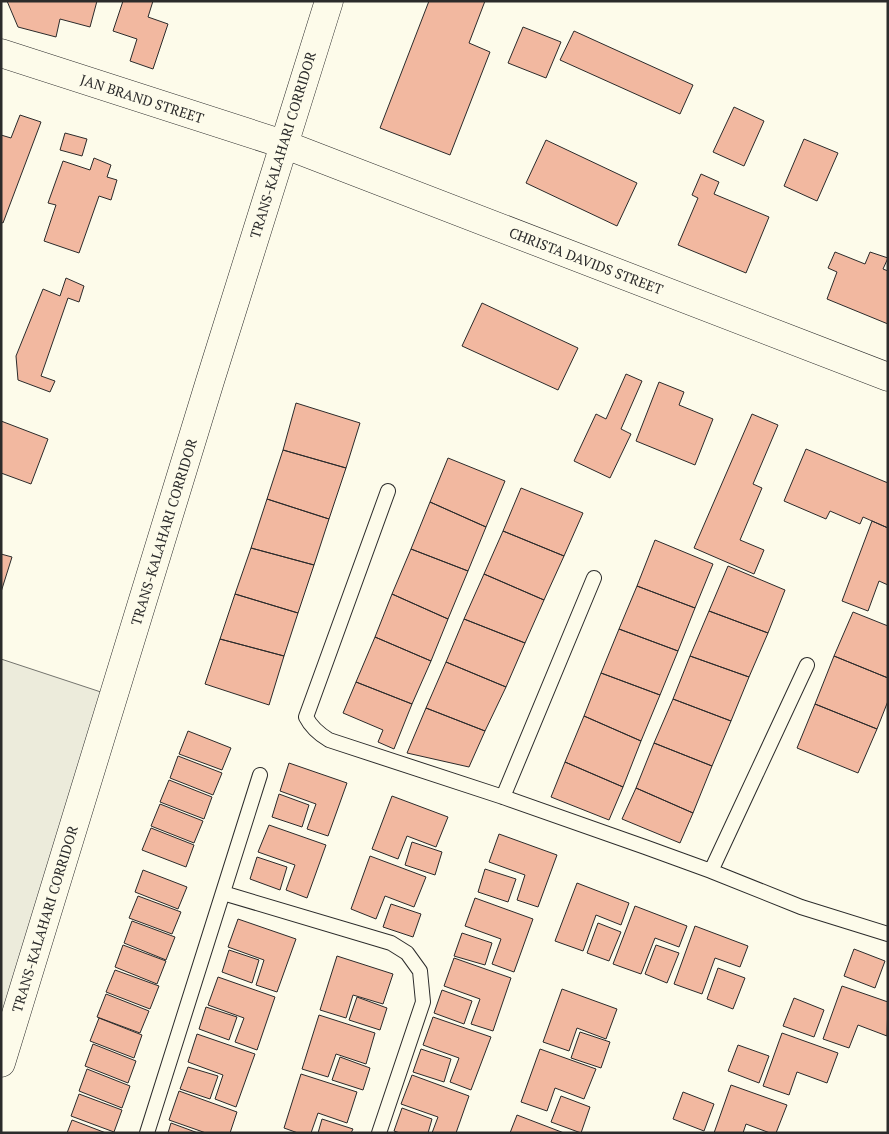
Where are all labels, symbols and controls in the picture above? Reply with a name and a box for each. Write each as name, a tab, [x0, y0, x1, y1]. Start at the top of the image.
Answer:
street label: TRANS-KALAHARI CORRIDOR	[245, 49, 320, 241]
street label: JAN BRAND STREET	[78, 70, 207, 128]
street label: CHRISTA DAVIDS STREET	[506, 222, 666, 299]
street label: TRANS-KALAHARI CORRIDOR	[126, 436, 201, 628]
street label: TRANS-KALAHARI CORRIDOR	[7, 823, 82, 1015]

